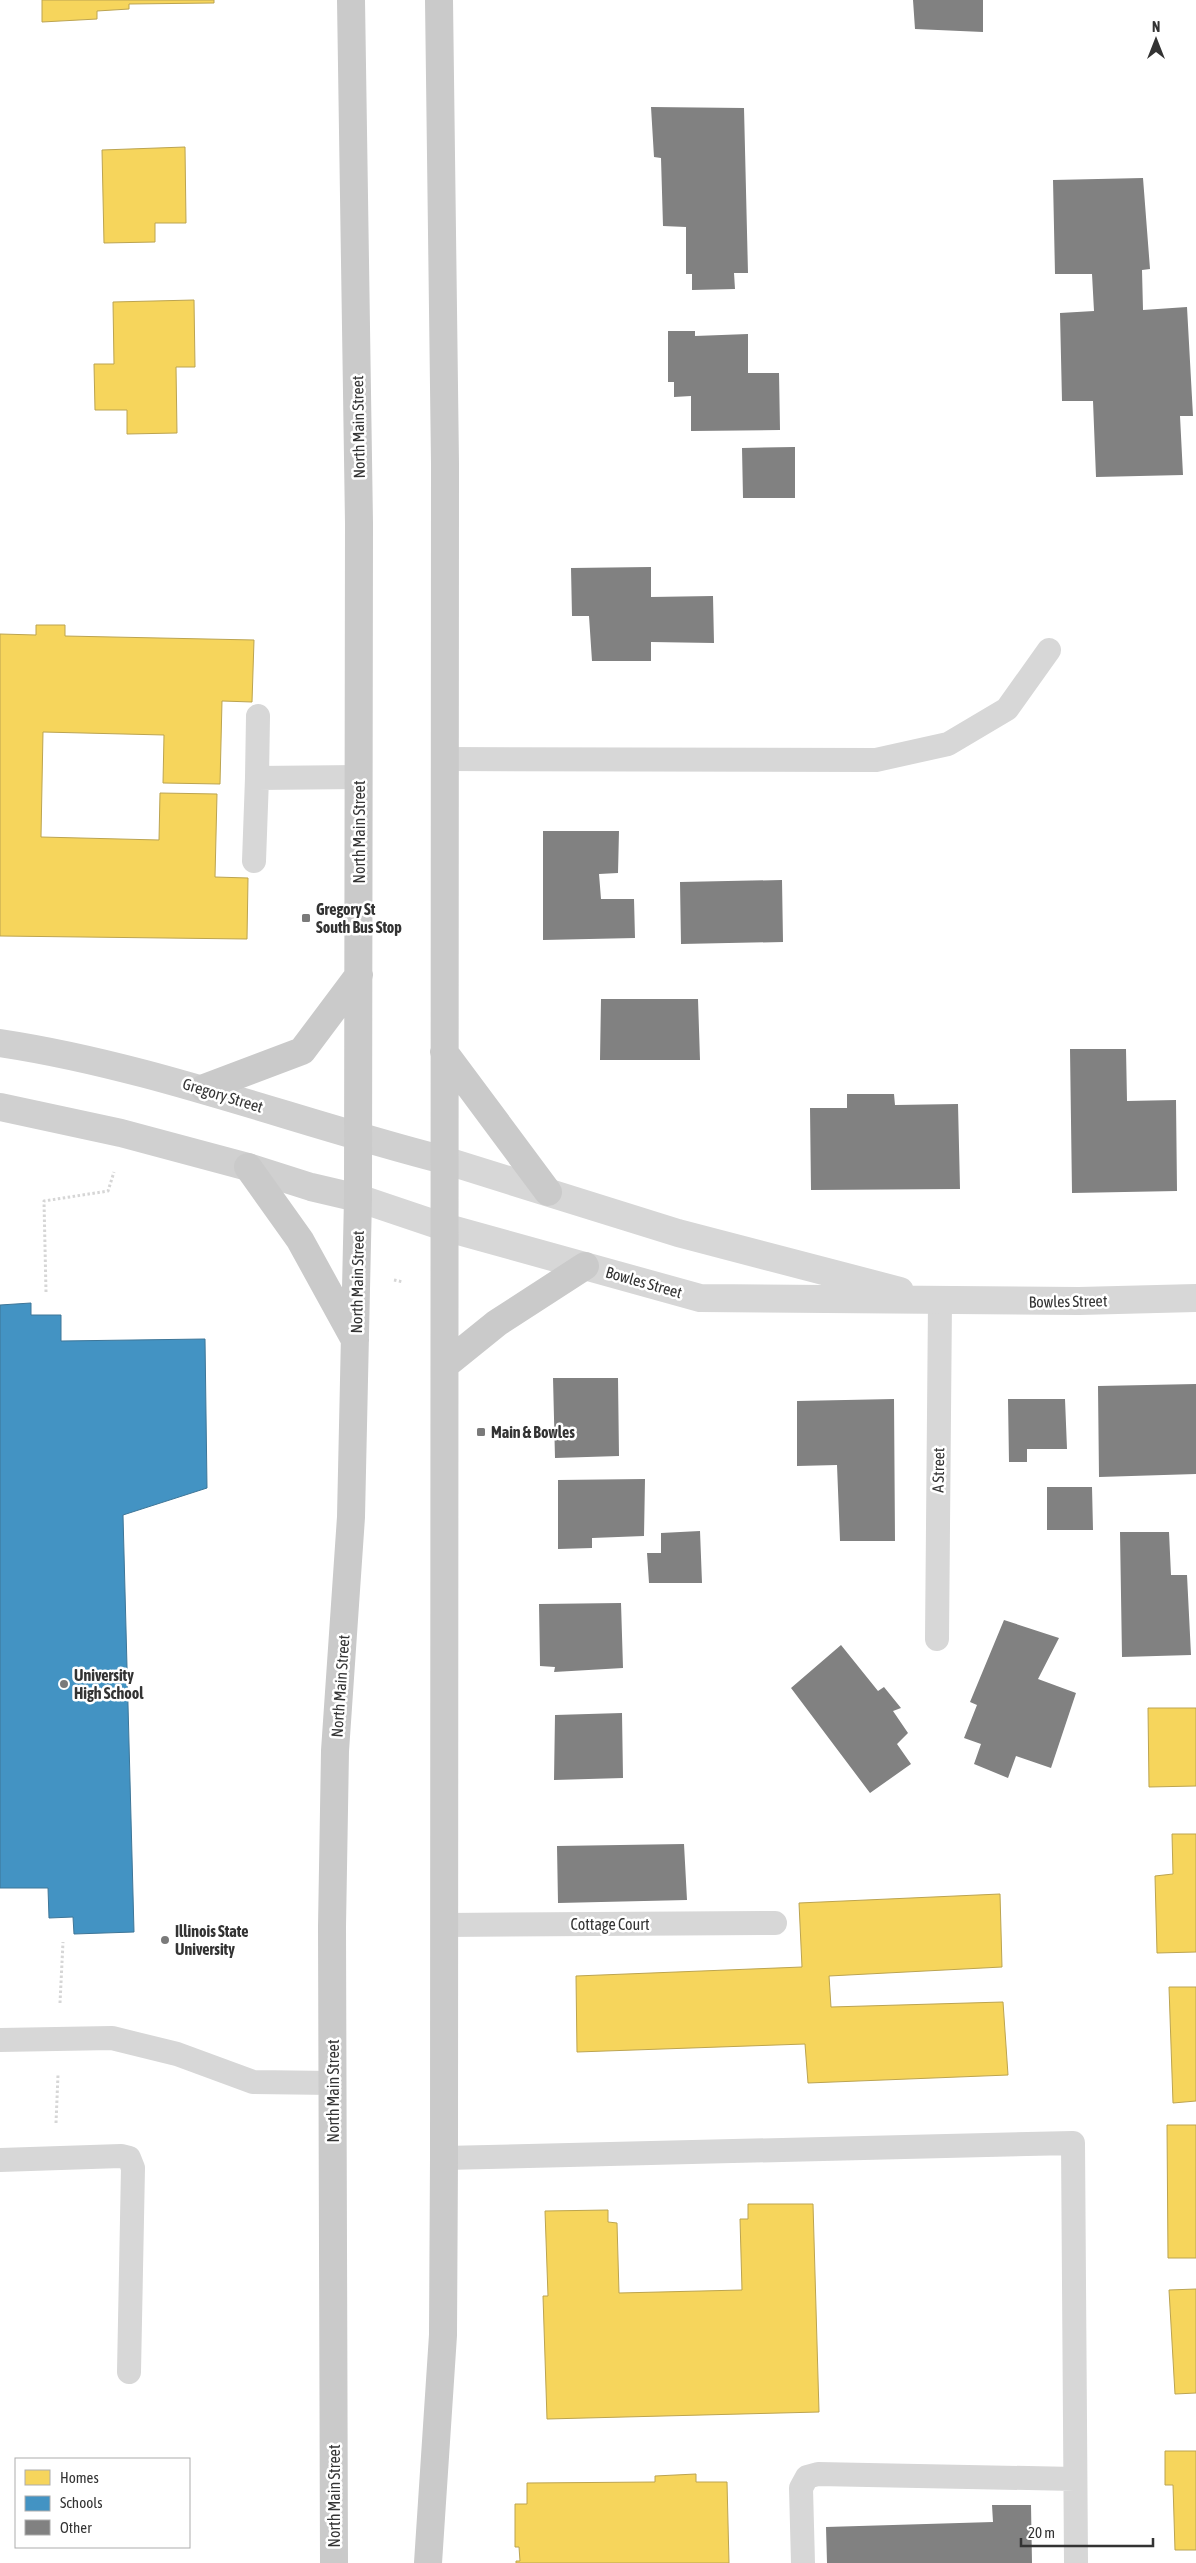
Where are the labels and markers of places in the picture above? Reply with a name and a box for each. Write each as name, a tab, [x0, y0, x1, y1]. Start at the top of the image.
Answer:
place label: Gregory St South Bus Stop	[316, 900, 402, 936]
marker: Gregory St South Bus Stop	[300, 912, 312, 924]
place label: Main & Bowles	[491, 1423, 575, 1441]
marker: Main & Bowles	[475, 1426, 487, 1438]
place label: University High School	[74, 1666, 144, 1702]
marker: University High School	[58, 1678, 70, 1690]
place label: Illinois State University	[175, 1922, 249, 1958]
marker: Illinois State University	[159, 1934, 171, 1946]

